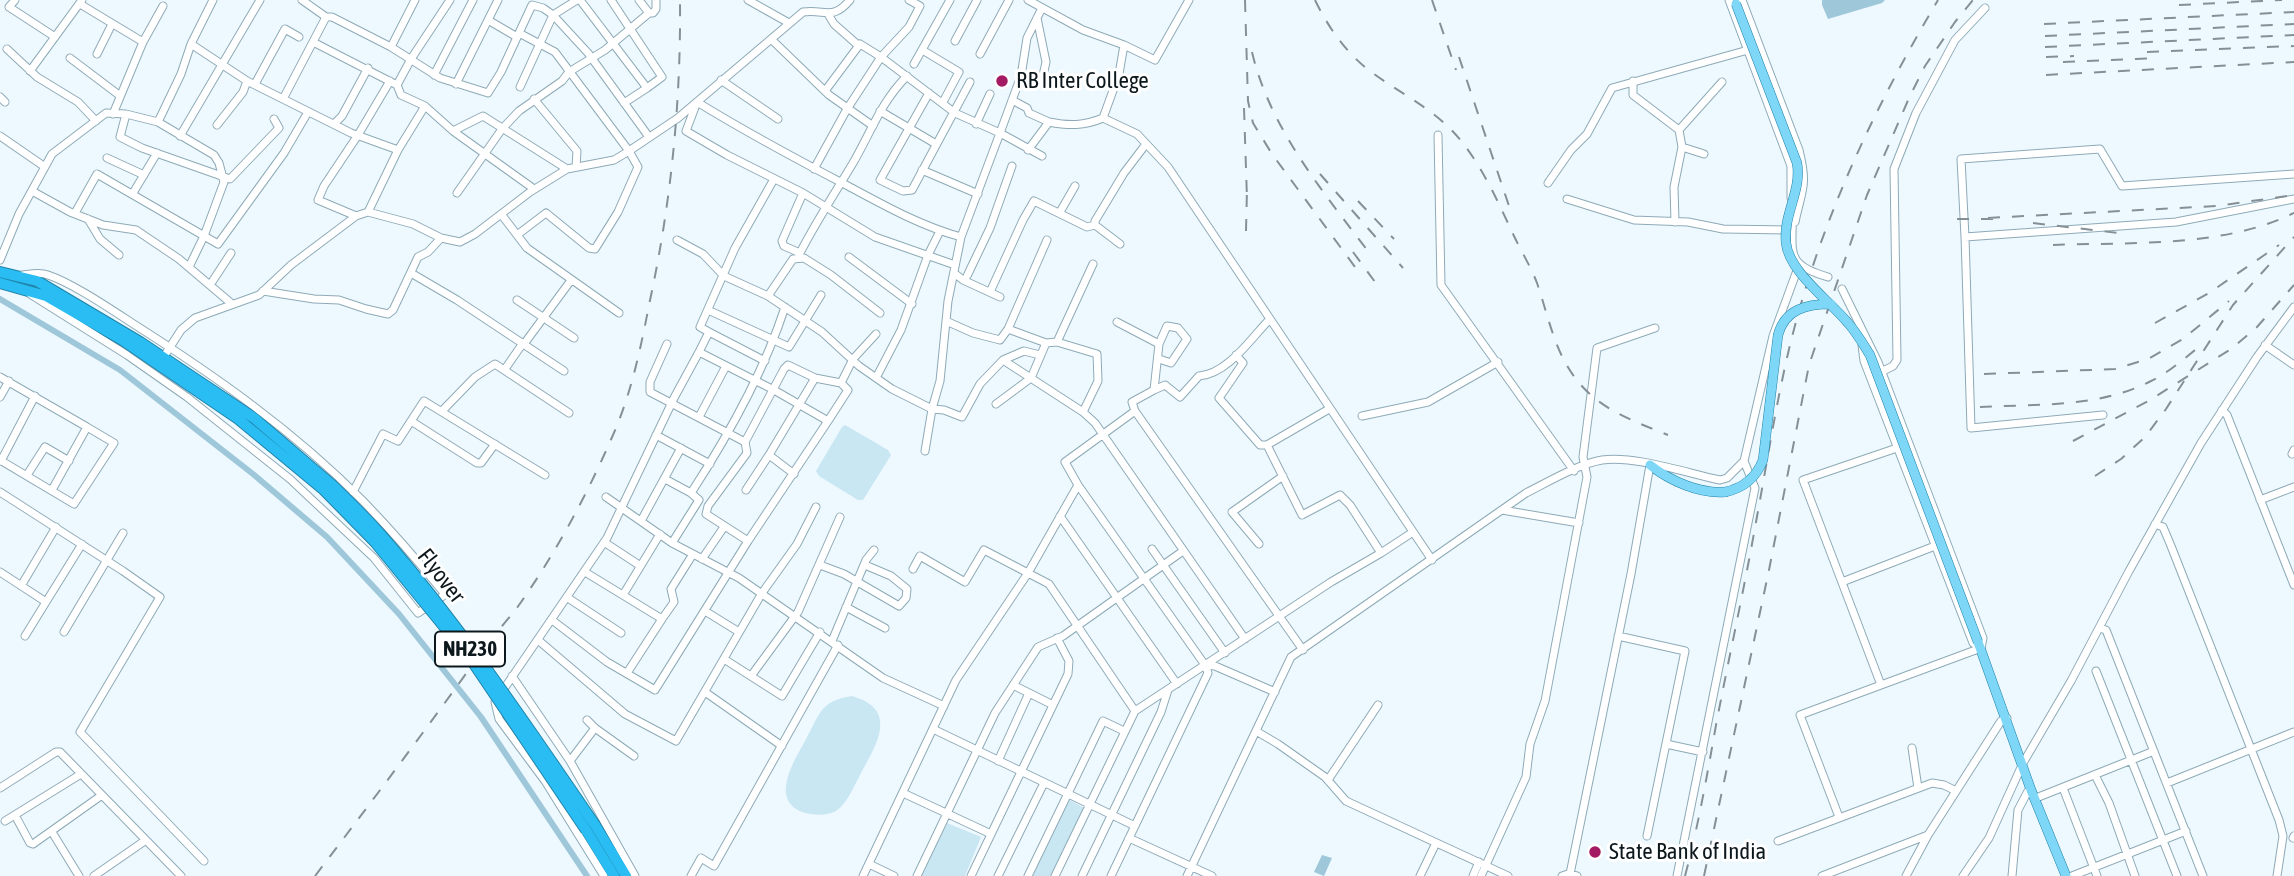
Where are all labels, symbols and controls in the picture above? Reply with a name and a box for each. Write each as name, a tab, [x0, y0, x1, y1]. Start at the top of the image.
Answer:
place label: RB Inter College	[1016, 67, 1149, 95]
marker: RB Inter College	[994, 73, 1010, 89]
street label: Flyover	[411, 543, 471, 609]
road number: NH230	[435, 632, 505, 666]
place label: State Bank of India	[1609, 838, 1766, 866]
marker: State Bank of India	[1587, 844, 1603, 860]

